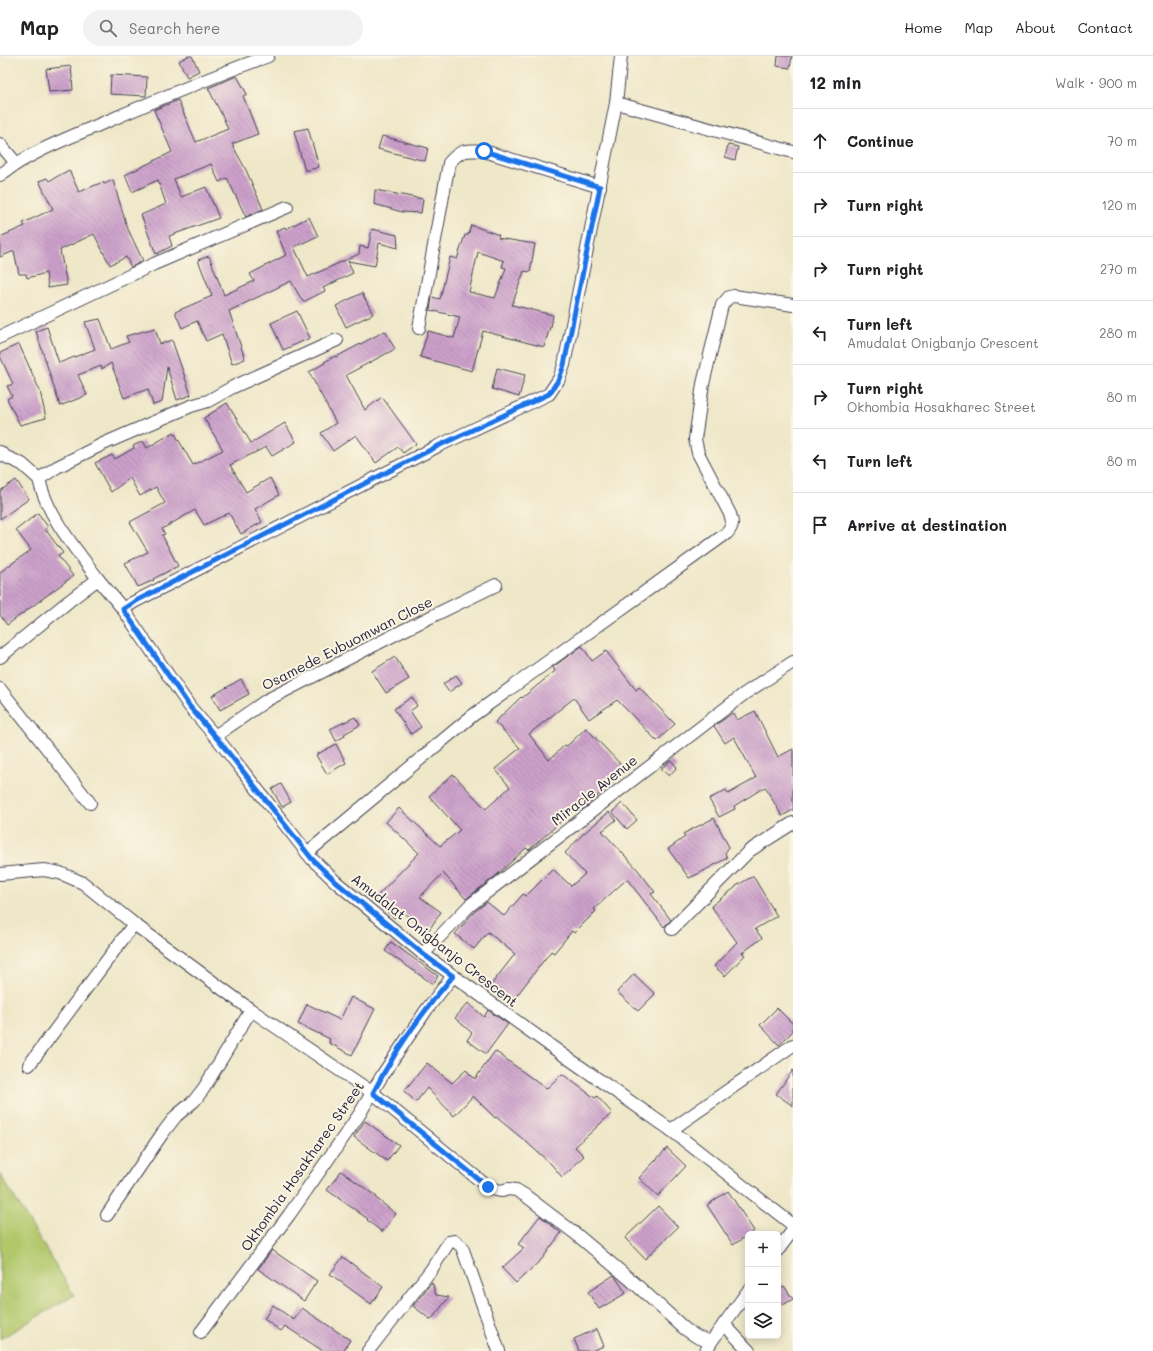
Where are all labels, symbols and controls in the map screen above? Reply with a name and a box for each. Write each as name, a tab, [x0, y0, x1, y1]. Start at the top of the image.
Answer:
search box	[83, 10, 363, 46]
text: Map	[20, 15, 59, 40]
icon: search	[97, 17, 119, 39]
text: Search here	[129, 18, 220, 38]
text: Home	[904, 18, 942, 37]
text: Map	[964, 18, 993, 37]
text: About	[1015, 18, 1056, 37]
text: Contact	[1078, 18, 1133, 37]
text: 12 min	[809, 71, 861, 93]
text: Walk · 900 m	[1055, 74, 1137, 91]
icon: ahead	[809, 130, 831, 152]
text: Continue	[847, 131, 914, 151]
text: 70 m	[1107, 132, 1137, 149]
route start	[475, 142, 493, 160]
icon: right	[809, 194, 831, 216]
text: Turn right	[847, 195, 924, 215]
text: 120 m	[1101, 196, 1137, 213]
icon: right	[809, 258, 831, 280]
text: Turn right	[847, 259, 924, 279]
text: 270 m	[1100, 260, 1137, 277]
text: Turn left	[847, 314, 912, 334]
icon: left	[809, 322, 831, 344]
text: 280 m	[1099, 324, 1137, 341]
text: Amudalat Onigbanjo Crescent	[847, 334, 1039, 351]
text: Turn right	[847, 378, 924, 398]
icon: right	[809, 386, 831, 408]
text: 80 m	[1107, 388, 1137, 405]
text: Okhombia Hosakharec Street	[847, 398, 1036, 415]
icon: left	[809, 450, 831, 472]
text: Turn left	[847, 451, 912, 471]
text: 80 m	[1107, 452, 1137, 469]
icon: arrive	[809, 514, 831, 536]
text: Arrive at destination	[847, 515, 1007, 535]
street label: Osamede Evbuomwan Close	[258, 592, 436, 694]
street label: Miracle Avenue	[547, 750, 641, 830]
street label: Amudalat Onigbanjo Crescent	[348, 869, 522, 1011]
street label: Okhombia Hosakharec Street	[236, 1077, 368, 1255]
route end	[479, 1178, 497, 1196]
map controls	[745, 1231, 781, 1339]
button: +	[745, 1231, 781, 1267]
button: −	[745, 1267, 781, 1303]
button: layers	[745, 1303, 781, 1339]

